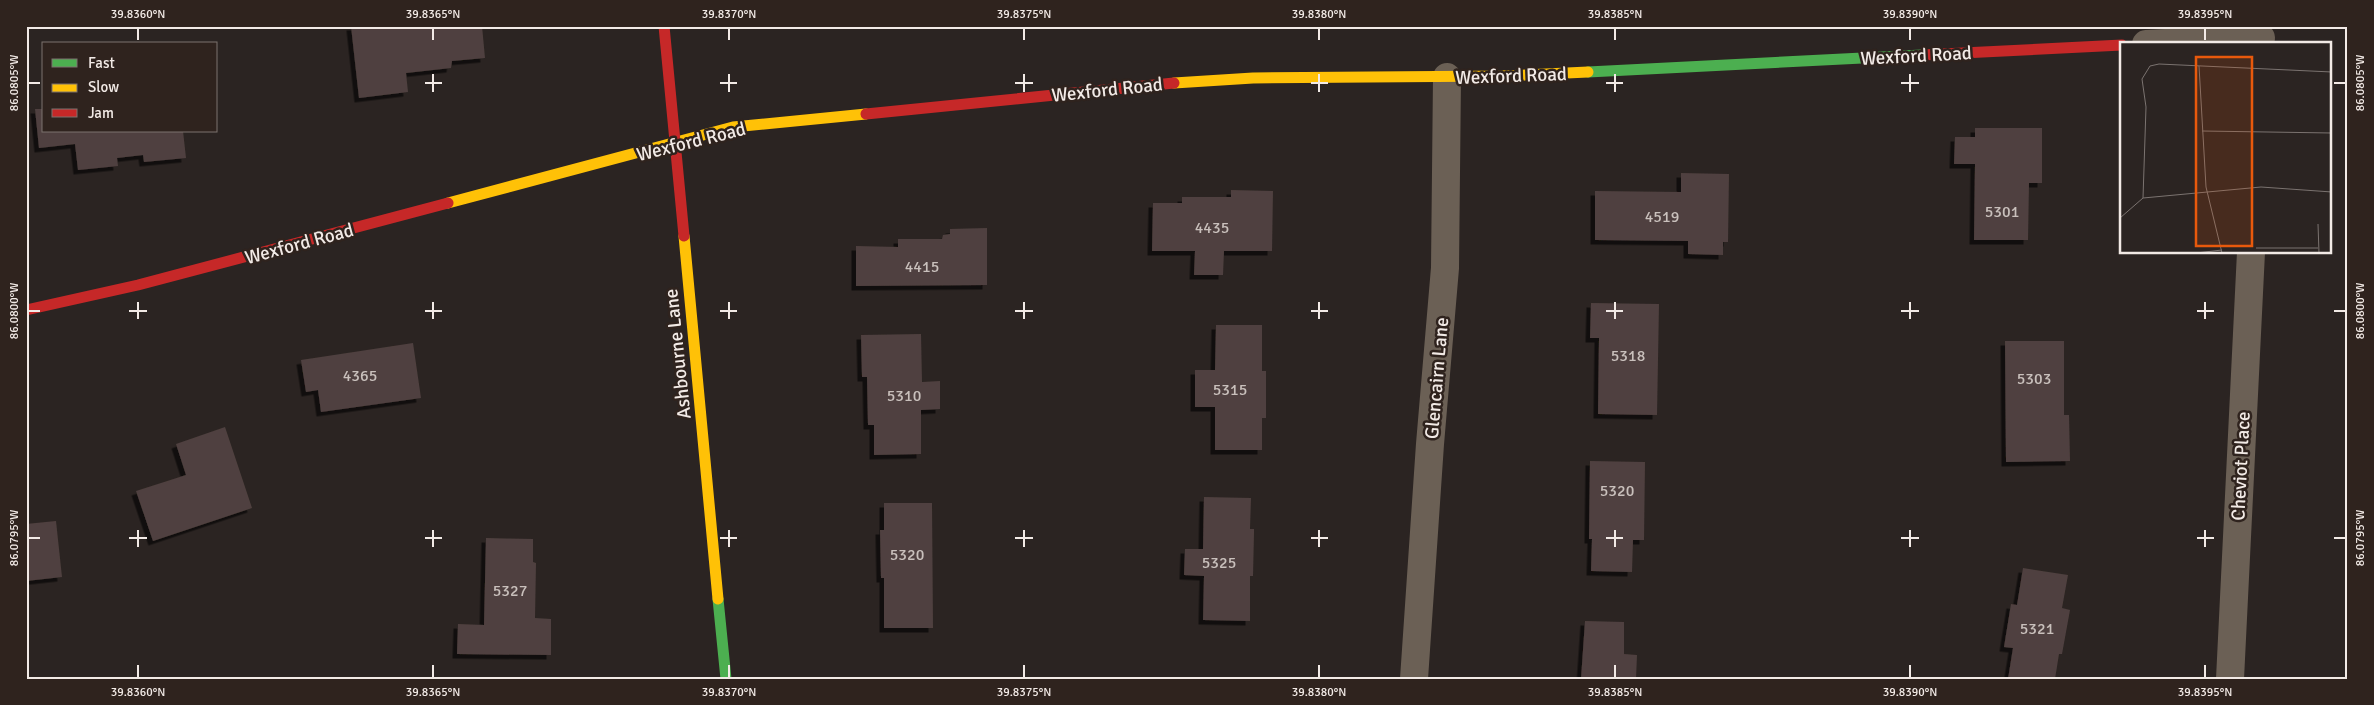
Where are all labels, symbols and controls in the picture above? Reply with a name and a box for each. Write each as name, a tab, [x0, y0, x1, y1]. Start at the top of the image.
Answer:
text: 39.8360°N	[111, 7, 165, 22]
text: 39.8365°N	[406, 7, 460, 22]
text: 39.8370°N	[702, 7, 756, 22]
text: 39.8375°N	[997, 7, 1051, 22]
text: 39.8380°N	[1292, 7, 1346, 22]
text: 39.8385°N	[1588, 7, 1642, 22]
text: 39.8390°N	[1883, 7, 1937, 22]
text: 39.8395°N	[2178, 7, 2232, 22]
street label: Wexford Road	[1860, 41, 1972, 71]
legend	[42, 42, 218, 132]
inset map	[2120, 42, 2332, 254]
text: Fast	[88, 54, 115, 72]
text: 86.0805°W	[7, 55, 22, 111]
text: 86.0805°W	[2353, 55, 2368, 111]
street label: Wexford Road	[1455, 62, 1567, 90]
street label: Wexford Road	[1050, 72, 1164, 108]
text: Slow	[88, 78, 119, 96]
text: Jam	[88, 104, 114, 122]
street label: Wexford Road	[634, 117, 748, 167]
house number: 5301	[1985, 202, 2019, 222]
house number: 4519	[1645, 207, 1679, 227]
street label: Wexford Road	[242, 218, 356, 270]
house number: 4435	[1195, 218, 1229, 238]
house number: 4415	[905, 257, 939, 277]
text: 86.0800°W	[7, 283, 22, 339]
text: 86.0800°W	[2353, 283, 2368, 339]
street label: Ashbourne Lane	[659, 288, 697, 420]
street label: Glencairn Lane	[1420, 316, 1454, 440]
house number: 5318	[1611, 346, 1645, 366]
house number: 4365	[343, 366, 377, 386]
house number: 5303	[2017, 369, 2051, 389]
house number: 5315	[1213, 380, 1247, 400]
house number: 5310	[887, 386, 921, 406]
street label: Cheviot Place	[2226, 411, 2256, 521]
house number: 5320	[1600, 481, 1634, 501]
text: 86.0795°W	[7, 510, 22, 566]
text: 86.0795°W	[2353, 510, 2368, 566]
house number: 5320	[890, 545, 924, 565]
house number: 5325	[1202, 553, 1236, 573]
house number: 5327	[493, 581, 527, 601]
house number: 5321	[2020, 619, 2054, 639]
text: 39.8360°N	[111, 685, 165, 700]
text: 39.8365°N	[406, 685, 460, 700]
text: 39.8370°N	[702, 685, 756, 700]
text: 39.8375°N	[997, 685, 1051, 700]
text: 39.8380°N	[1292, 685, 1346, 700]
text: 39.8385°N	[1588, 685, 1642, 700]
text: 39.8390°N	[1883, 685, 1937, 700]
text: 39.8395°N	[2178, 685, 2232, 700]

